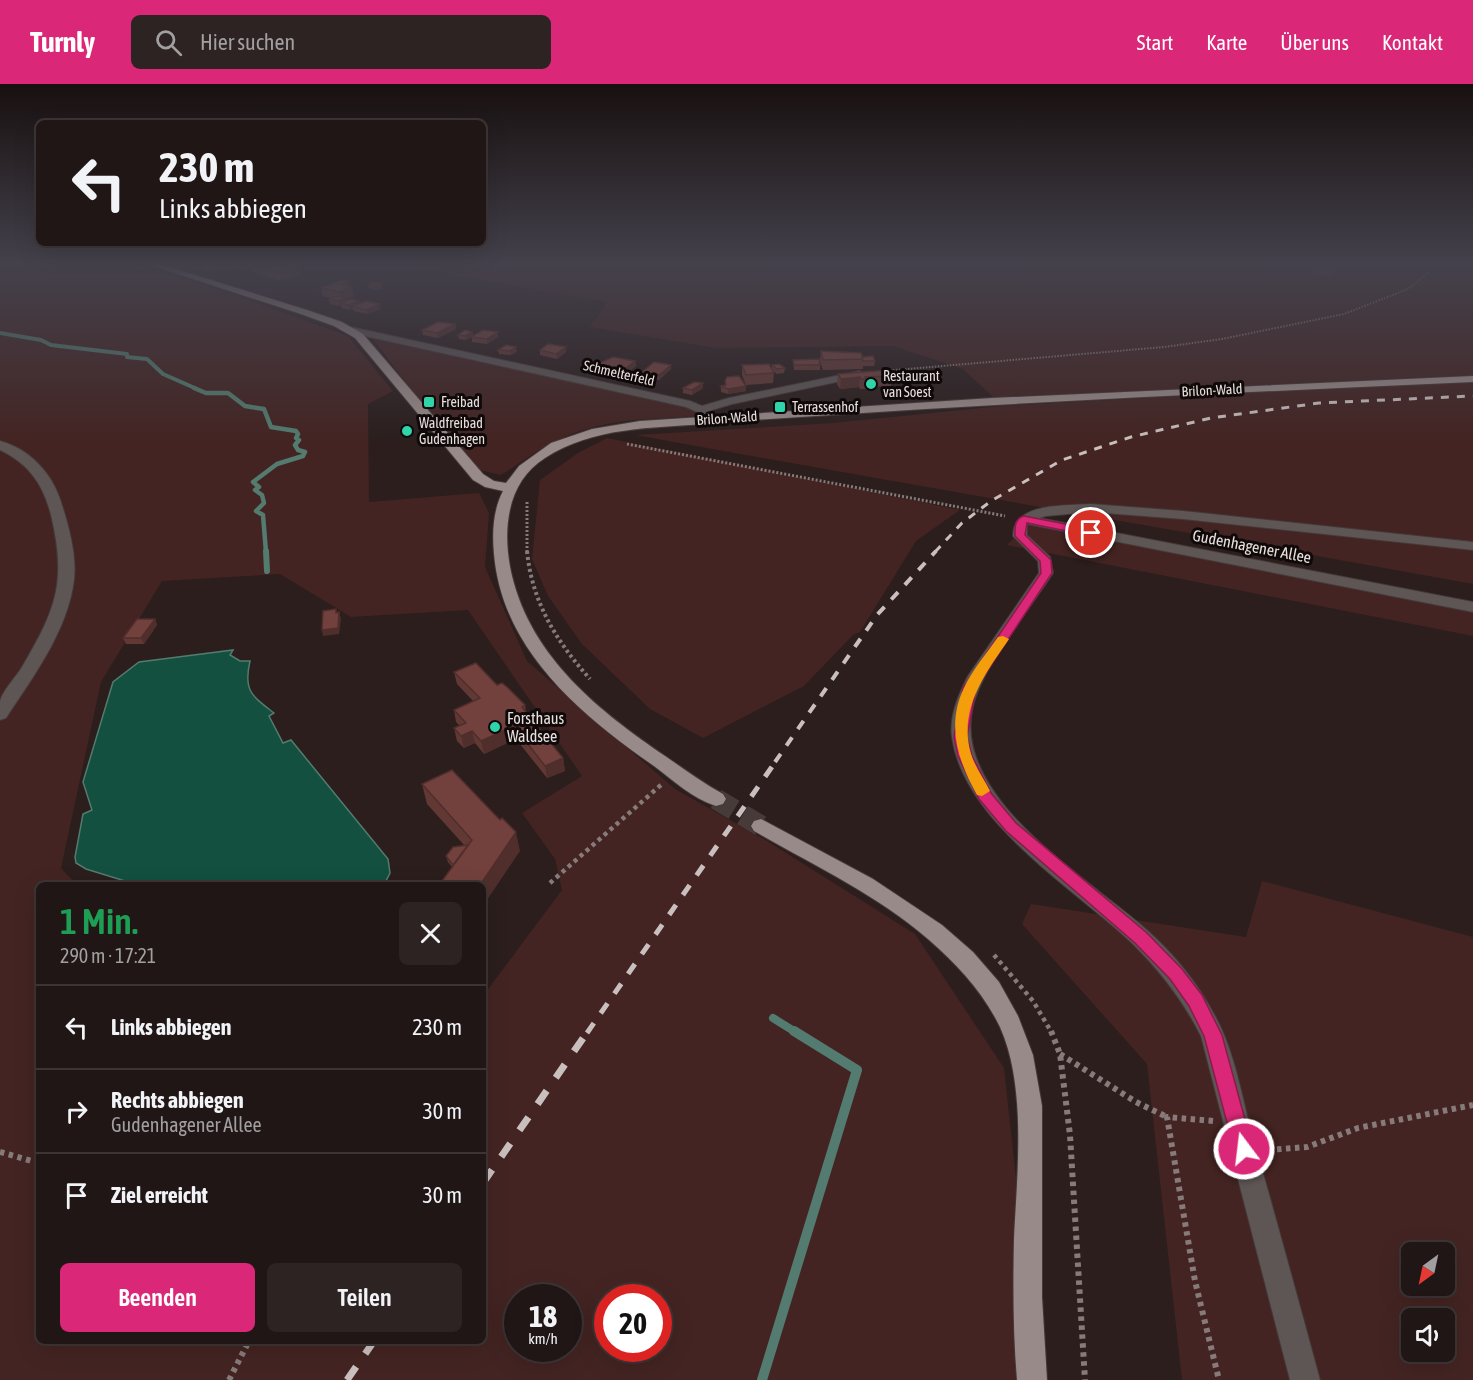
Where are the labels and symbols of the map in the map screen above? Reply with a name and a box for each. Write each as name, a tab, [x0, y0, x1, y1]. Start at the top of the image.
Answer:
street label: Schmelterfeld	[582, 357, 656, 389]
place label: Restaurant van Soest	[883, 368, 940, 400]
marker: Restaurant van Soest	[864, 377, 878, 391]
street label: Brilon-Wald	[1181, 380, 1243, 400]
place label: Freibad	[441, 394, 480, 410]
marker: Freibad	[422, 395, 436, 409]
place label: Terrassenhof	[792, 399, 859, 415]
marker: Terrassenhof	[773, 400, 787, 414]
street label: Brilon-Wald	[696, 408, 758, 428]
place label: Waldfreibad Gudenhagen	[419, 415, 485, 447]
marker: Waldfreibad Gudenhagen	[400, 424, 414, 438]
pin	[1065, 507, 1116, 558]
street label: Gudenhagener Allee	[1191, 526, 1313, 567]
place label: Forsthaus Waldsee	[507, 709, 565, 745]
marker: Forsthaus Waldsee	[488, 720, 502, 734]
position arrow	[1212, 1117, 1276, 1181]
north arrow	[1401, 1242, 1455, 1296]
speed limit sign: 20	[594, 1284, 672, 1362]

